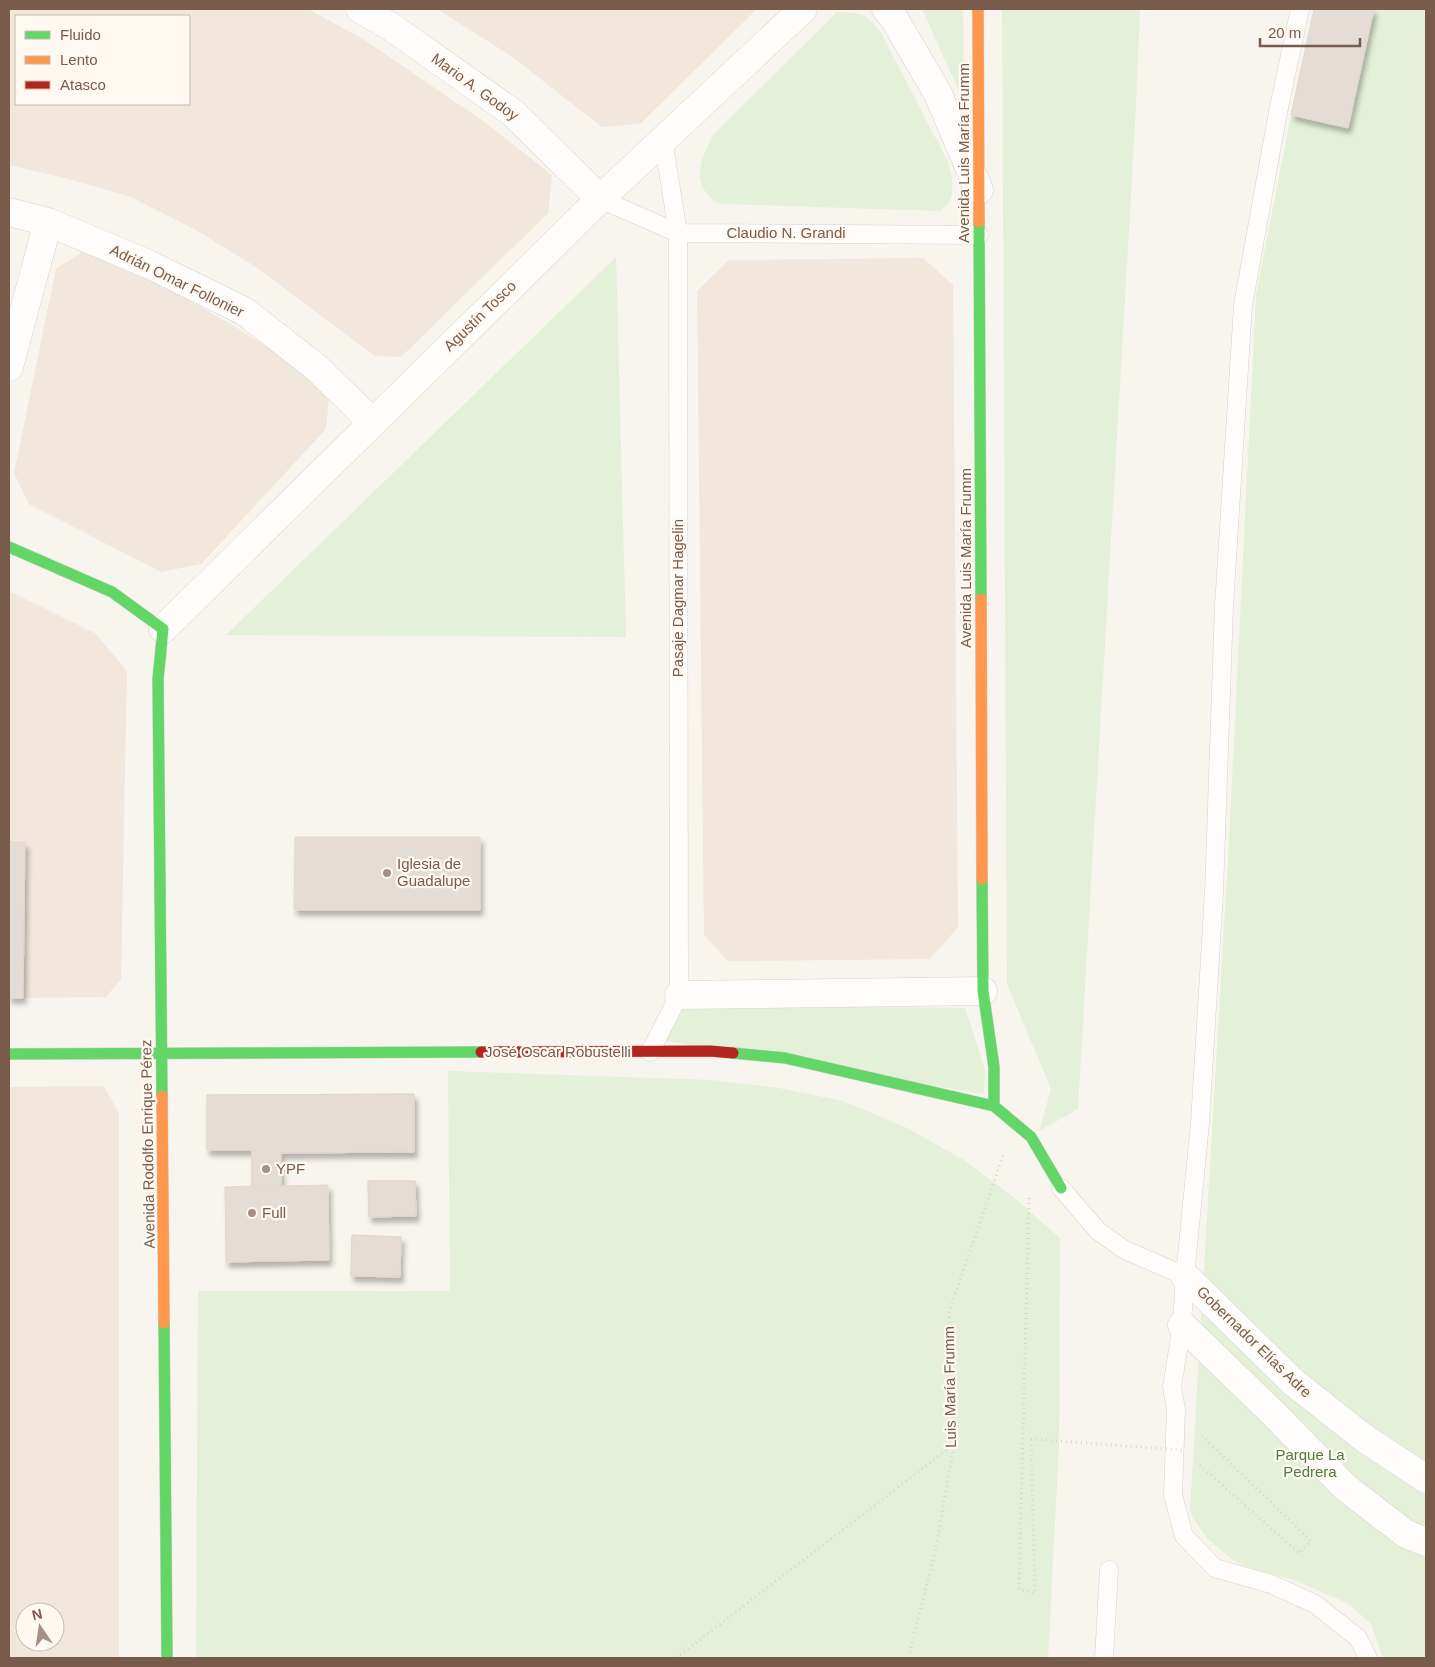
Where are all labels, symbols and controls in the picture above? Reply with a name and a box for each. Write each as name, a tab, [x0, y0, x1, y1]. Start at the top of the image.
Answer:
legend	[15, 15, 190, 105]
scale bar	[1260, 15, 1360, 47]
text: 20 m	[1268, 24, 1301, 41]
text: Fluido	[60, 26, 101, 43]
street label: Mario A. Godoy	[428, 49, 523, 124]
text: Lento	[60, 51, 98, 68]
street label: Avenida Luis María Frumm	[955, 63, 972, 243]
text: Atasco	[60, 76, 106, 93]
street label: Claudio N. Grandi	[726, 224, 846, 241]
street label: Adrián Omar Follonier	[108, 241, 247, 320]
street label: Agustín Tosco	[440, 277, 519, 354]
street label: Avenida Luis María Frumm	[957, 468, 974, 648]
street label: Pasaje Dagmar Hagelin	[669, 519, 686, 677]
place label: Iglesia de Guadalupe	[397, 855, 470, 889]
marker: Iglesia de Guadalupe	[381, 867, 393, 879]
street label: Avenida Rodolfo Enrique Pérez	[137, 1039, 158, 1249]
street label: José Oscar Robustelli	[485, 1043, 631, 1060]
place label: YPF	[276, 1160, 305, 1177]
marker: YPF	[260, 1163, 272, 1175]
place label: Full	[262, 1204, 286, 1221]
marker: Full	[246, 1207, 258, 1219]
street label: Gobernador Elías Adre	[1194, 1283, 1315, 1401]
street label: Luis María Frumm	[940, 1326, 959, 1448]
park label: Parque La Pedrera	[1275, 1446, 1345, 1480]
north arrow	[15, 1602, 65, 1652]
text: N	[30, 1605, 44, 1623]

